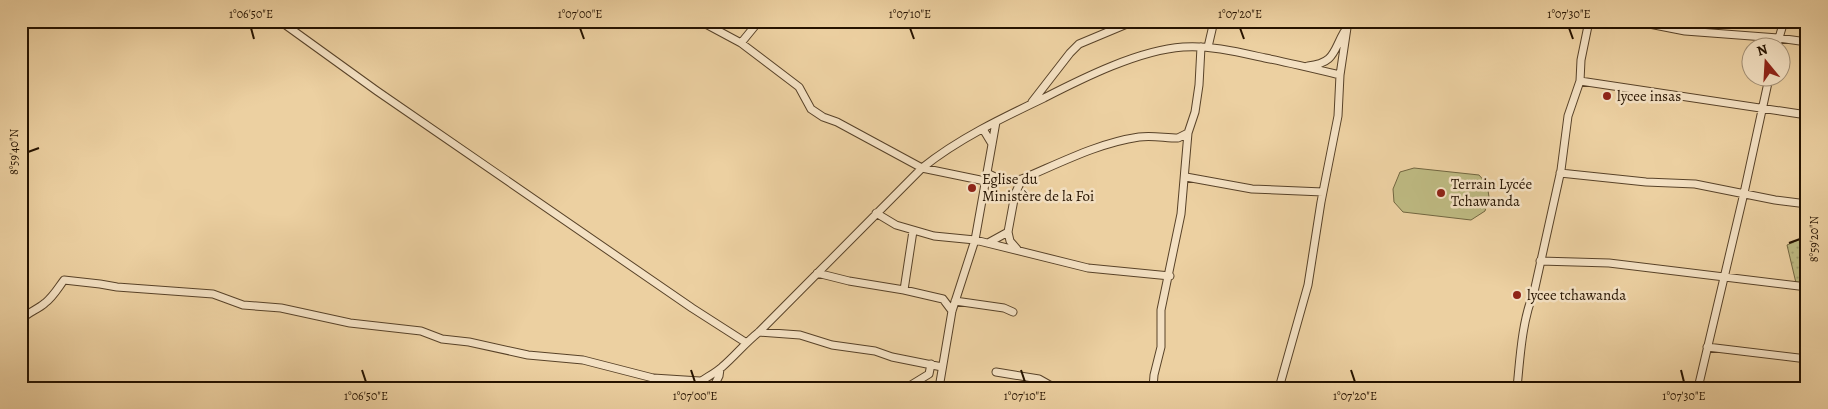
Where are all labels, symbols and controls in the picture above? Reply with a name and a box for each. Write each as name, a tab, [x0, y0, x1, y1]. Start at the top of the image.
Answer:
text: 1°06'50"E	[229, 6, 273, 22]
text: 1°07'00"E	[558, 6, 602, 22]
text: 1°07'10"E	[889, 6, 931, 22]
text: 1°07'20"E	[1218, 6, 1262, 22]
text: 1°07'30"E	[1547, 6, 1591, 22]
north arrow	[1740, 38, 1790, 88]
text: N	[1754, 40, 1770, 61]
place label: lycee insas	[1617, 86, 1681, 106]
marker: lycee insas	[1601, 90, 1613, 102]
text: 8°59'40"N	[6, 129, 22, 175]
place label: Eglise du Ministère de la Foi	[982, 169, 1094, 206]
place label: Terrain Lycée Tchawanda	[1451, 174, 1532, 211]
marker: Eglise du Ministère de la Foi	[966, 182, 978, 194]
marker: Terrain Lycée Tchawanda	[1435, 187, 1447, 199]
text: 8°59'20"N	[1806, 215, 1822, 262]
place label: lycee tchawanda	[1527, 285, 1626, 305]
marker: lycee tchawanda	[1511, 289, 1523, 301]
text: 1°06'50"E	[344, 388, 388, 404]
text: 1°07'00"E	[673, 388, 717, 404]
text: 1°07'10"E	[1004, 388, 1046, 404]
text: 1°07'20"E	[1333, 388, 1377, 404]
text: 1°07'30"E	[1662, 388, 1706, 404]

